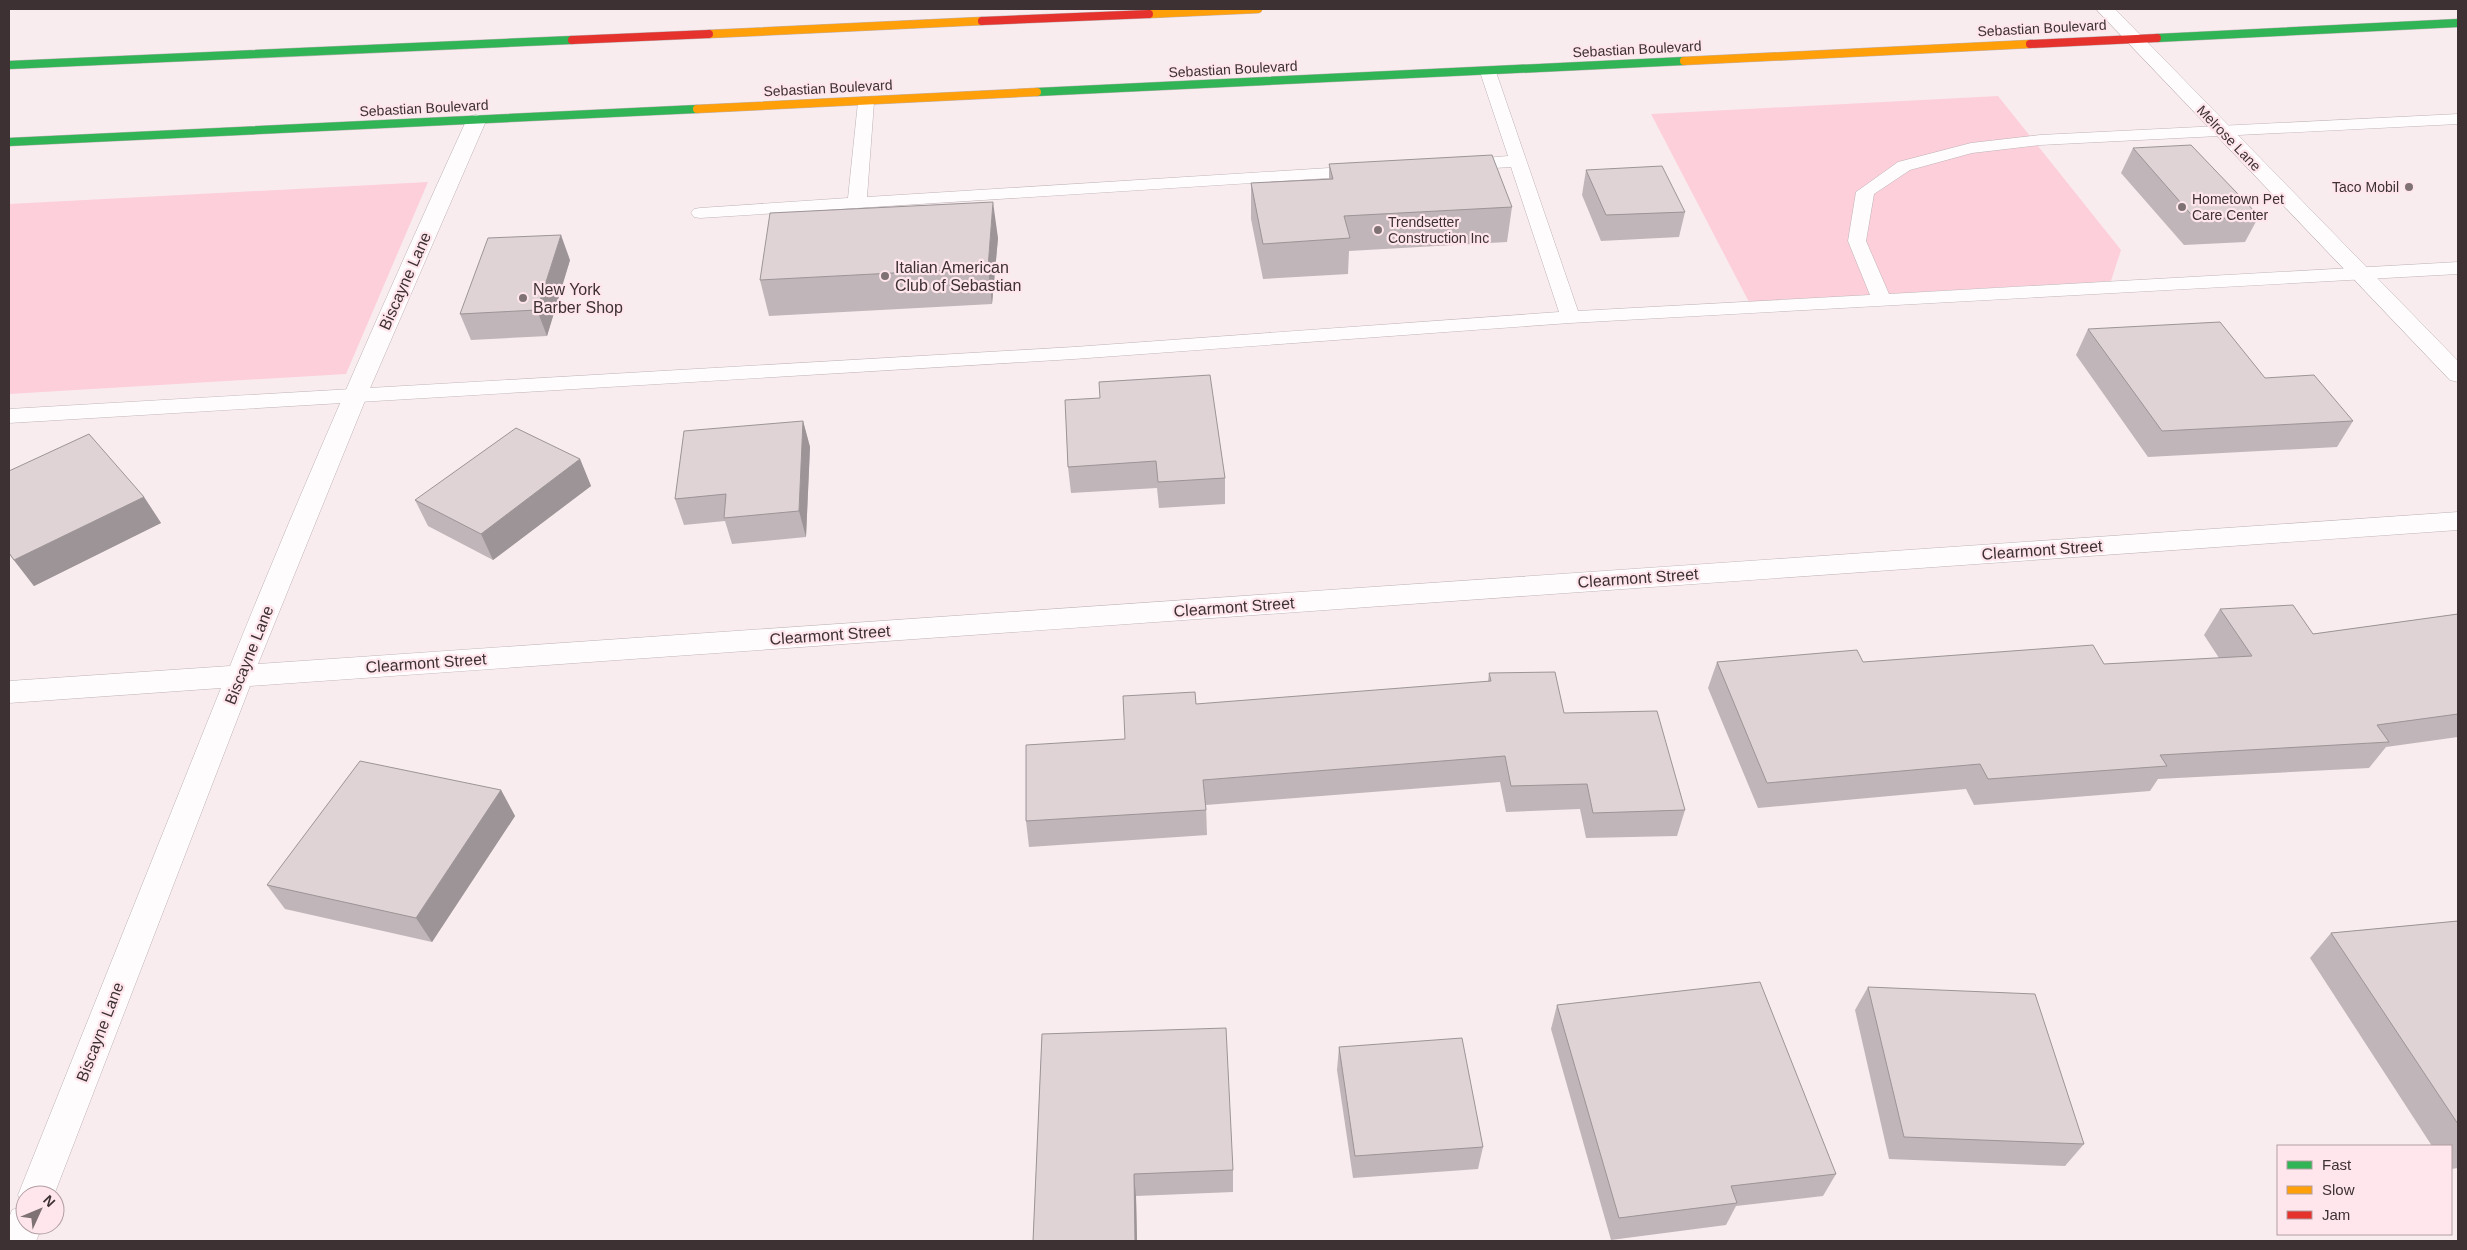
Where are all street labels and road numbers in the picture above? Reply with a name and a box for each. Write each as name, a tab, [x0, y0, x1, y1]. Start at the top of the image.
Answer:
street label: Sebastian Boulevard	[1977, 17, 2107, 39]
street label: Sebastian Boulevard	[1572, 38, 1702, 60]
street label: Sebastian Boulevard	[1168, 58, 1298, 80]
street label: Sebastian Boulevard	[763, 77, 893, 99]
street label: Sebastian Boulevard	[359, 97, 489, 119]
street label: Melrose Lane	[2194, 102, 2264, 174]
street label: Biscayne Lane	[376, 230, 434, 332]
street label: Clearmont Street	[1981, 537, 2103, 563]
street label: Clearmont Street	[1577, 565, 1699, 591]
street label: Clearmont Street	[1173, 594, 1295, 620]
street label: Biscayne Lane	[221, 603, 277, 707]
street label: Clearmont Street	[769, 622, 891, 648]
street label: Clearmont Street	[365, 650, 487, 676]
street label: Biscayne Lane	[73, 980, 127, 1084]

